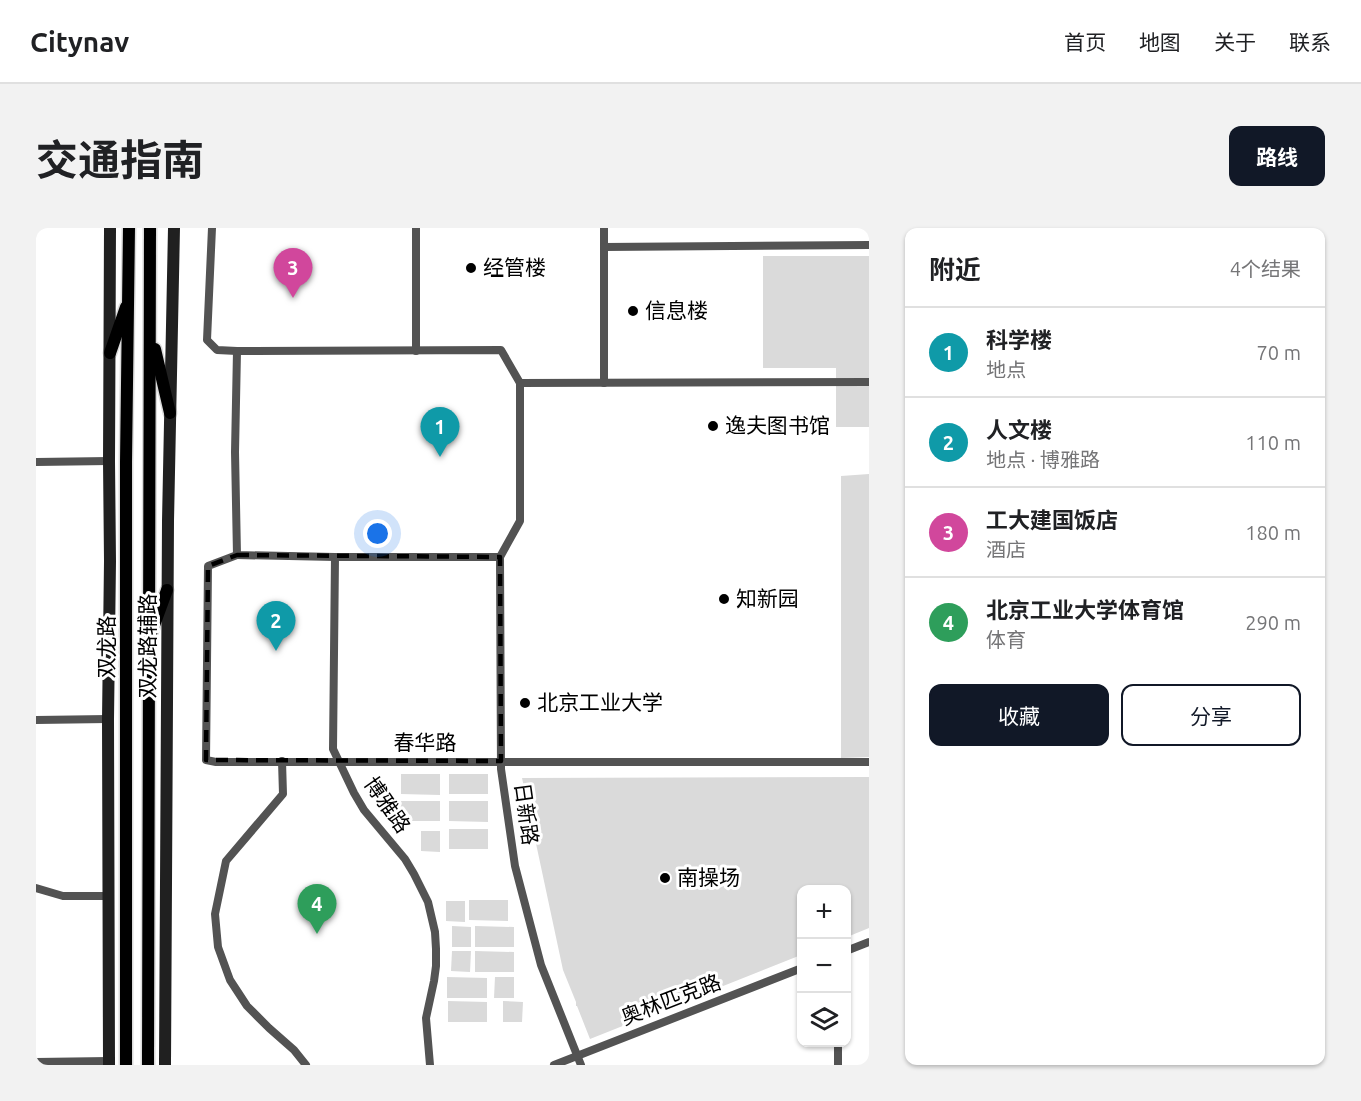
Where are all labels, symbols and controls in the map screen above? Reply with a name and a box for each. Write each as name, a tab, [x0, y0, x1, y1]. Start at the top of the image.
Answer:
text: Citynav	[30, 26, 129, 57]
text: 首页	[1064, 30, 1106, 54]
text: 地图	[1139, 30, 1181, 54]
text: 关于	[1214, 30, 1256, 54]
text: 联系	[1289, 30, 1331, 54]
button: 路线	[1229, 126, 1325, 186]
text: 交通指南	[36, 136, 204, 183]
pin: 3	[274, 248, 312, 298]
place label: 经管楼	[483, 255, 546, 279]
text: 附近	[929, 255, 981, 284]
text: 4个结果	[1230, 257, 1301, 280]
marker: 经管楼	[464, 261, 478, 275]
place label: 信息楼	[645, 298, 708, 322]
marker: 信息楼	[626, 304, 640, 318]
text: 科学楼	[986, 327, 1052, 352]
text: 1	[943, 341, 954, 364]
text: 70 m	[1257, 341, 1301, 364]
text: 地点	[986, 358, 1026, 381]
pin: 1	[420, 408, 460, 457]
place label: 逸夫图书馆	[725, 413, 830, 437]
text: 人文楼	[986, 417, 1052, 442]
marker: 逸夫图书馆	[706, 419, 720, 433]
text: 2	[943, 431, 954, 454]
text: 110 m	[1245, 431, 1301, 454]
text: 地点 · 博雅路	[986, 448, 1100, 471]
text: 工大建国饭店	[986, 507, 1118, 532]
your location	[363, 519, 392, 548]
text: 3	[943, 521, 954, 544]
text: 180 m	[1245, 521, 1301, 544]
text: 酒店	[986, 538, 1026, 561]
place label: 知新园	[736, 586, 799, 610]
marker: 知新园	[717, 592, 731, 606]
street label: 双龙路辅路	[135, 594, 159, 699]
text: 北京工业大学体育馆	[986, 597, 1184, 622]
pin: 2	[256, 602, 296, 651]
text: 4	[943, 611, 954, 634]
text: 290 m	[1245, 611, 1301, 634]
street label: 双龙路	[94, 616, 118, 679]
text: 体育	[986, 628, 1026, 651]
button: 收藏	[929, 684, 1109, 746]
button: 分享	[1121, 684, 1301, 746]
place label: 北京工业大学	[537, 690, 663, 714]
marker: 北京工业大学	[518, 696, 532, 710]
street label: 春华路	[394, 730, 457, 754]
street label: 博雅路	[360, 772, 416, 837]
street label: 日新路	[511, 781, 543, 847]
place label: 南操场	[677, 865, 740, 889]
marker: 南操场	[658, 871, 672, 885]
pin: 4	[298, 884, 336, 934]
map controls	[797, 885, 851, 1047]
button: +	[797, 885, 851, 939]
button: −	[797, 939, 851, 993]
street label: 奥林匹克路	[617, 969, 724, 1029]
button: layers	[797, 993, 851, 1047]

